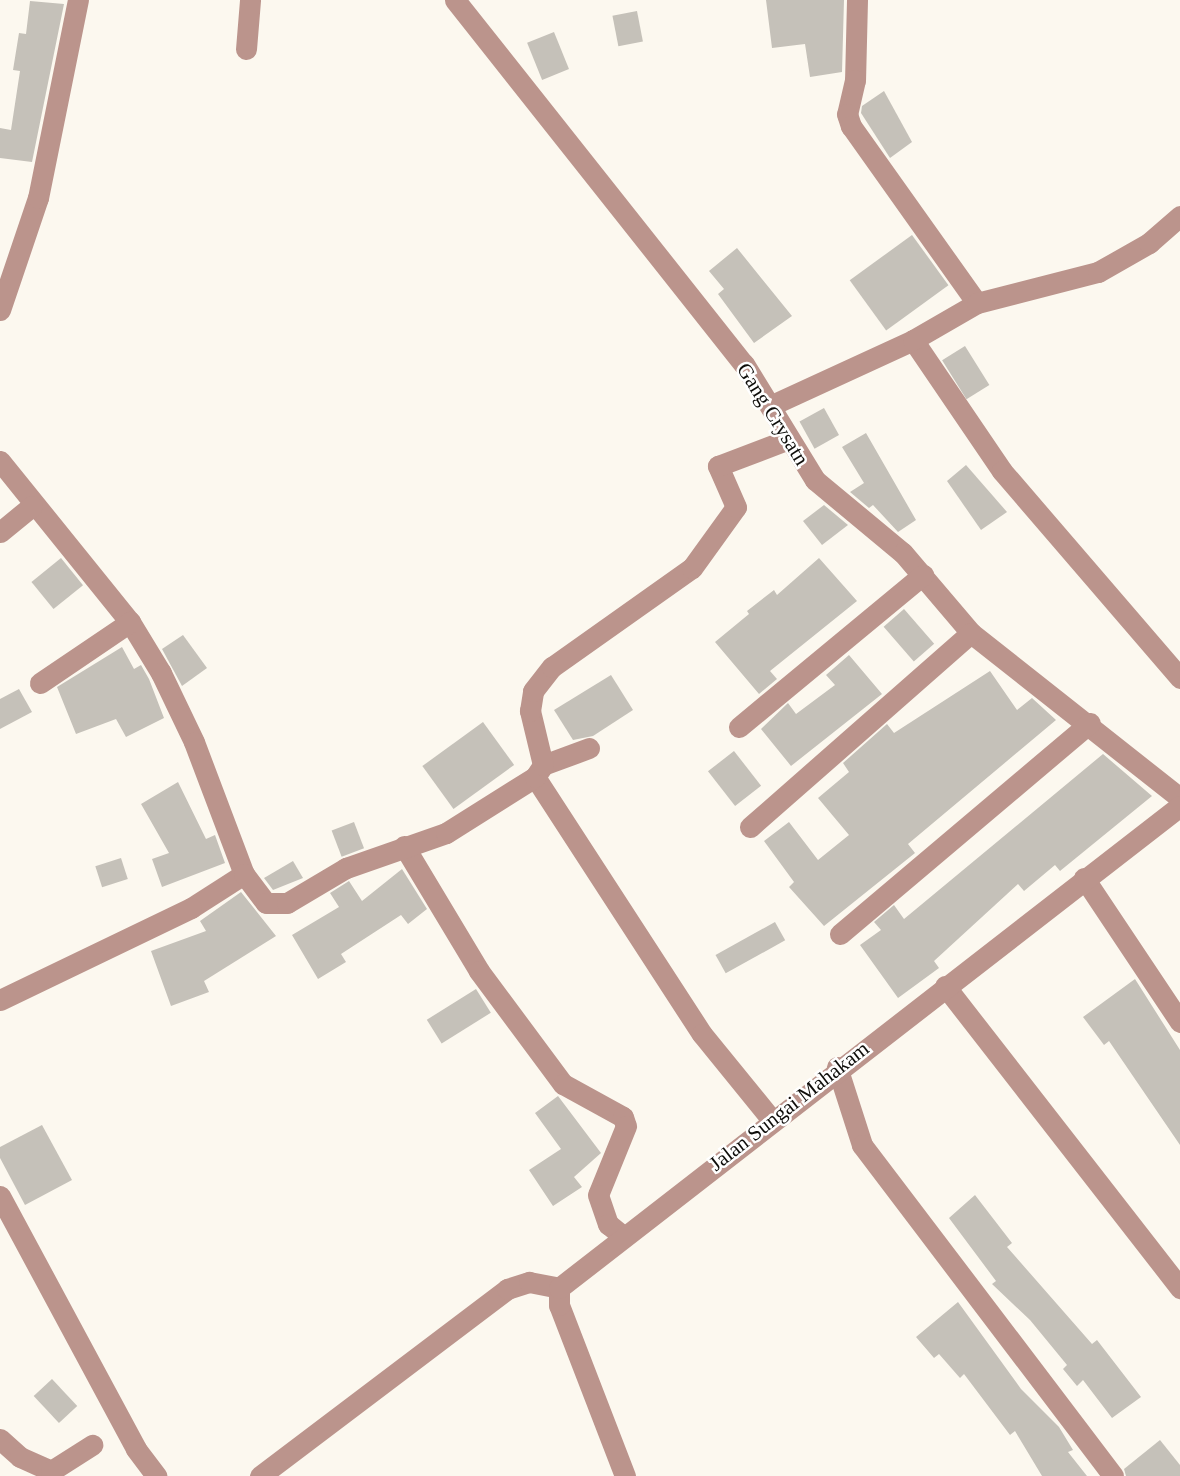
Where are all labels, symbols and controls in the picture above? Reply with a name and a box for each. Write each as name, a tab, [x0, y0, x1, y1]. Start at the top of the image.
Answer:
street label: Gang Crysatn	[732, 358, 814, 470]
street label: Jalan Sungai Mahakam	[704, 1036, 874, 1176]

